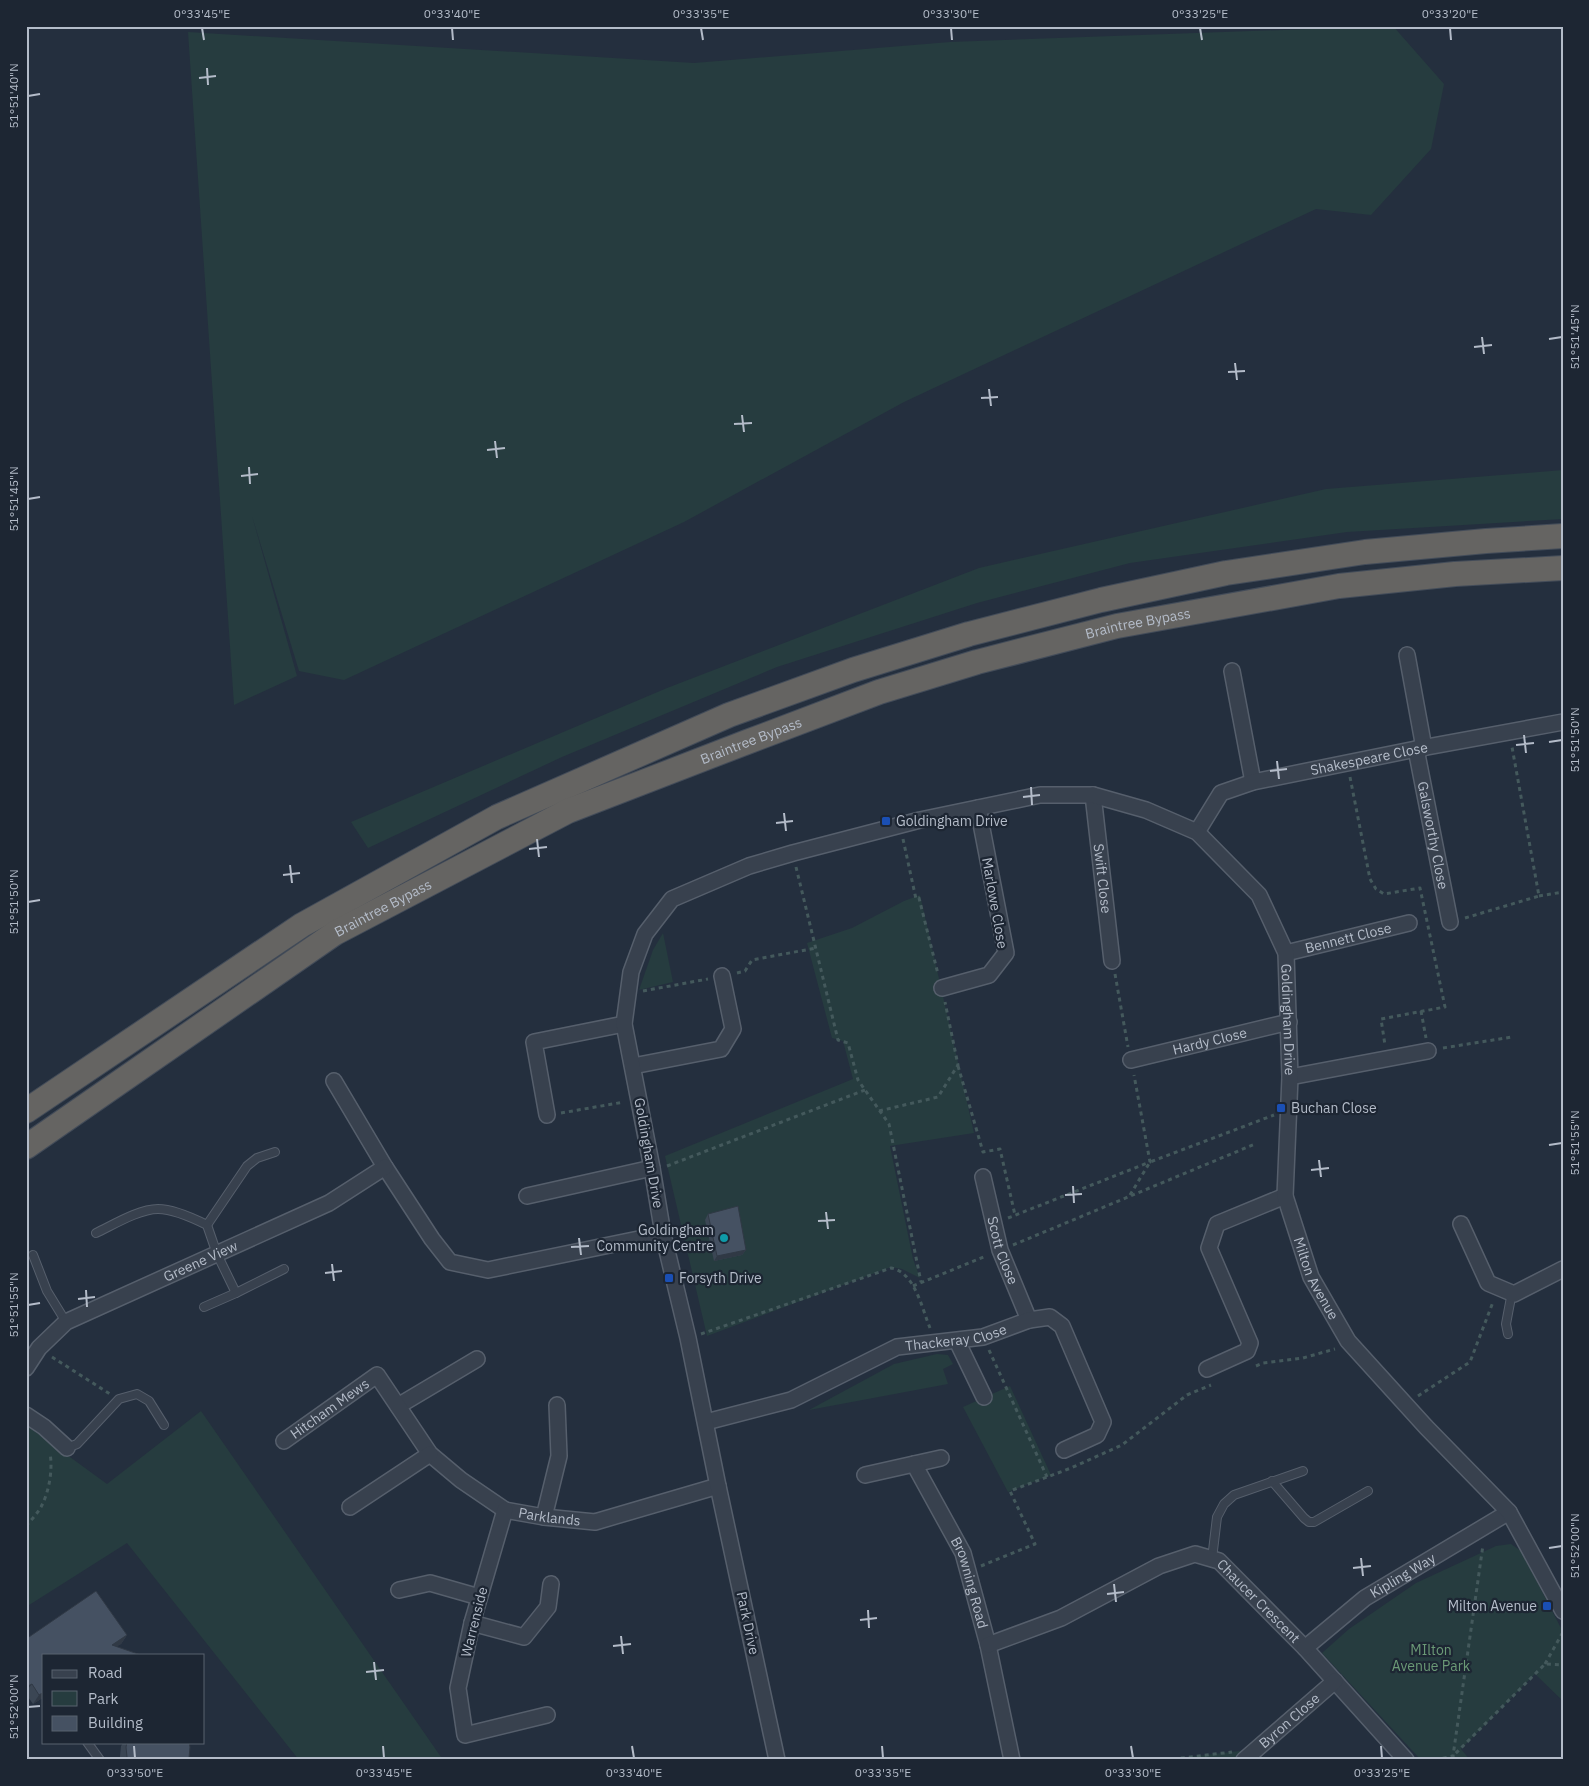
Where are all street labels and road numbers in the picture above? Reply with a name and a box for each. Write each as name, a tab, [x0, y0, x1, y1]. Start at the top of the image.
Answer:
street label: Braintree Bypass	[1083, 604, 1192, 643]
street label: Braintree Bypass	[698, 713, 804, 768]
street label: Shakespeare Close	[1309, 738, 1430, 779]
street label: Galsworthy Close	[1414, 780, 1452, 891]
street label: Swift Close	[1090, 843, 1116, 915]
street label: Marlowe Close	[978, 856, 1012, 950]
street label: Braintree Bypass	[331, 875, 435, 941]
street label: Bennett Close	[1303, 919, 1394, 957]
street label: Goldingham Drive	[1277, 963, 1299, 1076]
street label: Hardy Close	[1171, 1023, 1249, 1059]
street label: Goldingham Drive	[630, 1096, 668, 1210]
street label: Scott Close	[983, 1214, 1022, 1287]
street label: Milton Avenue	[1290, 1235, 1343, 1323]
street label: Greene View	[161, 1236, 241, 1286]
street label: Thackeray Close	[904, 1320, 1010, 1355]
street label: Hitcham Mews	[287, 1374, 373, 1443]
street label: Parklands	[517, 1504, 582, 1530]
street label: Browning Road	[947, 1533, 992, 1630]
street label: Kipling Way	[1367, 1549, 1439, 1602]
street label: Chaucer Crescent	[1213, 1555, 1304, 1647]
street label: Warrenside	[457, 1585, 491, 1659]
street label: Park Drive	[733, 1590, 764, 1657]
street label: Byron Close	[1255, 1689, 1324, 1752]

